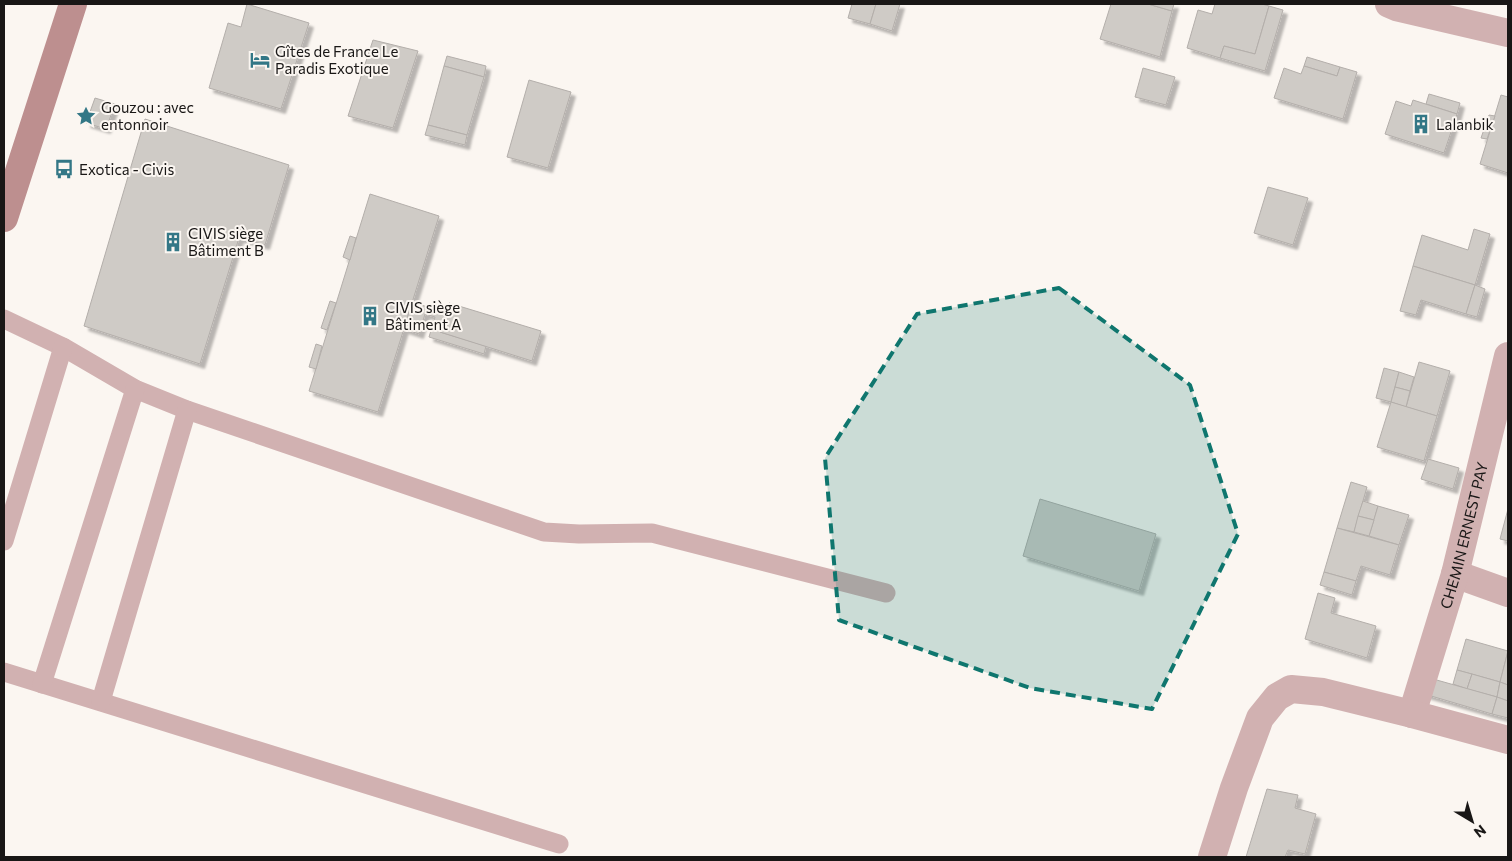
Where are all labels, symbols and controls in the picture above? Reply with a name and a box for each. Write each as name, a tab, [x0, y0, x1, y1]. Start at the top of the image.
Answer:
place label: Gîtes de France Le Paradis Exotique	[275, 42, 398, 77]
hotel icon: Gîtes de France Le Paradis Exotique	[249, 49, 271, 71]
place label: Gouzou : avec entonnoir	[101, 98, 194, 133]
place icon: Gouzou : avec entonnoir	[75, 105, 97, 127]
building icon: Lalanbik	[1410, 113, 1432, 135]
place label: Lalanbik	[1436, 115, 1494, 133]
bus stop icon: Exotica - Civis	[53, 158, 75, 180]
place label: Exotica - Civis	[79, 160, 174, 178]
place label: CIVIS siège Bâtiment B	[188, 224, 264, 259]
building icon: CIVIS siège Bâtiment B	[162, 231, 184, 253]
place label: CIVIS siège Bâtiment A	[385, 298, 461, 333]
building icon: CIVIS siège Bâtiment A	[359, 305, 381, 327]
street label: CHEMIN ERNEST PAY	[1436, 460, 1491, 611]
north arrow	[1447, 796, 1497, 846]
text: N	[1471, 822, 1490, 842]

